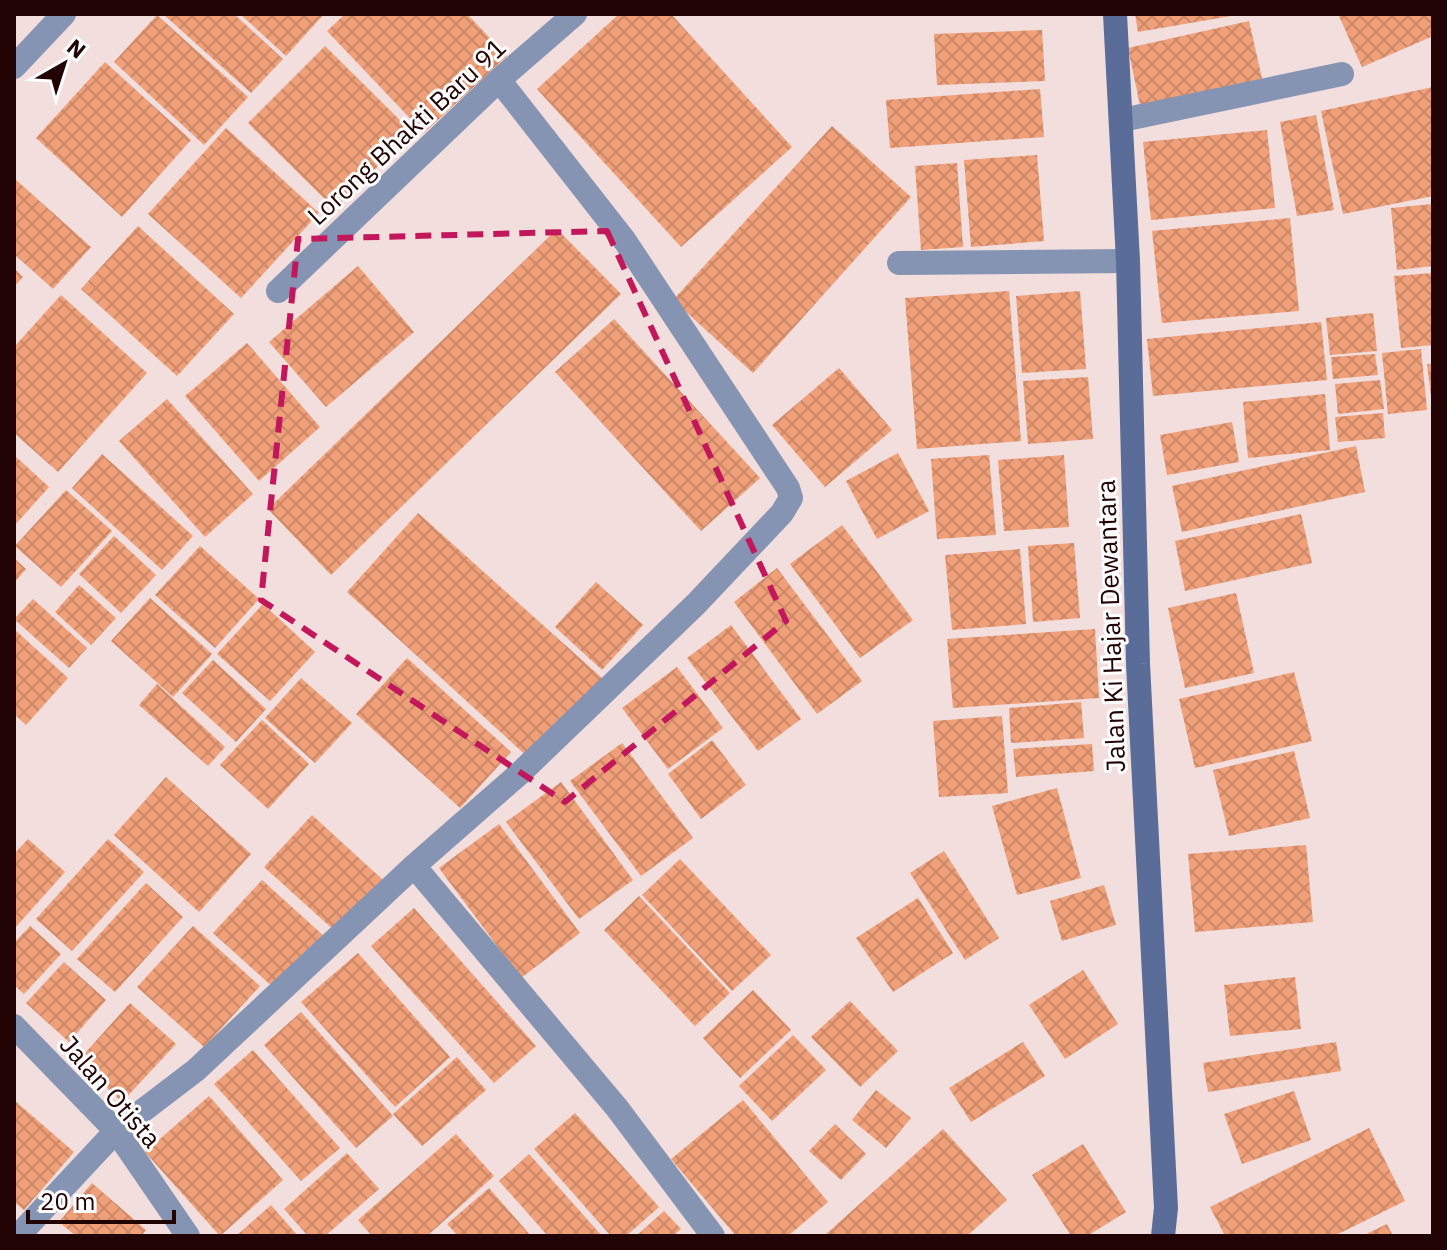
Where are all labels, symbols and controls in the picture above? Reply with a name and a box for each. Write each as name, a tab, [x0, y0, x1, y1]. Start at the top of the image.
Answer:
north arrow	[24, 24, 104, 104]
street label: Lorong Bhakti Baru 91	[300, 30, 512, 232]
text: N	[62, 32, 92, 64]
street label: Jalan Ki Hajar Dewantara	[1088, 479, 1132, 773]
street label: Jalan Otista	[53, 1028, 169, 1155]
scale bar	[28, 1174, 174, 1224]
text: 20 m	[40, 1185, 95, 1217]

